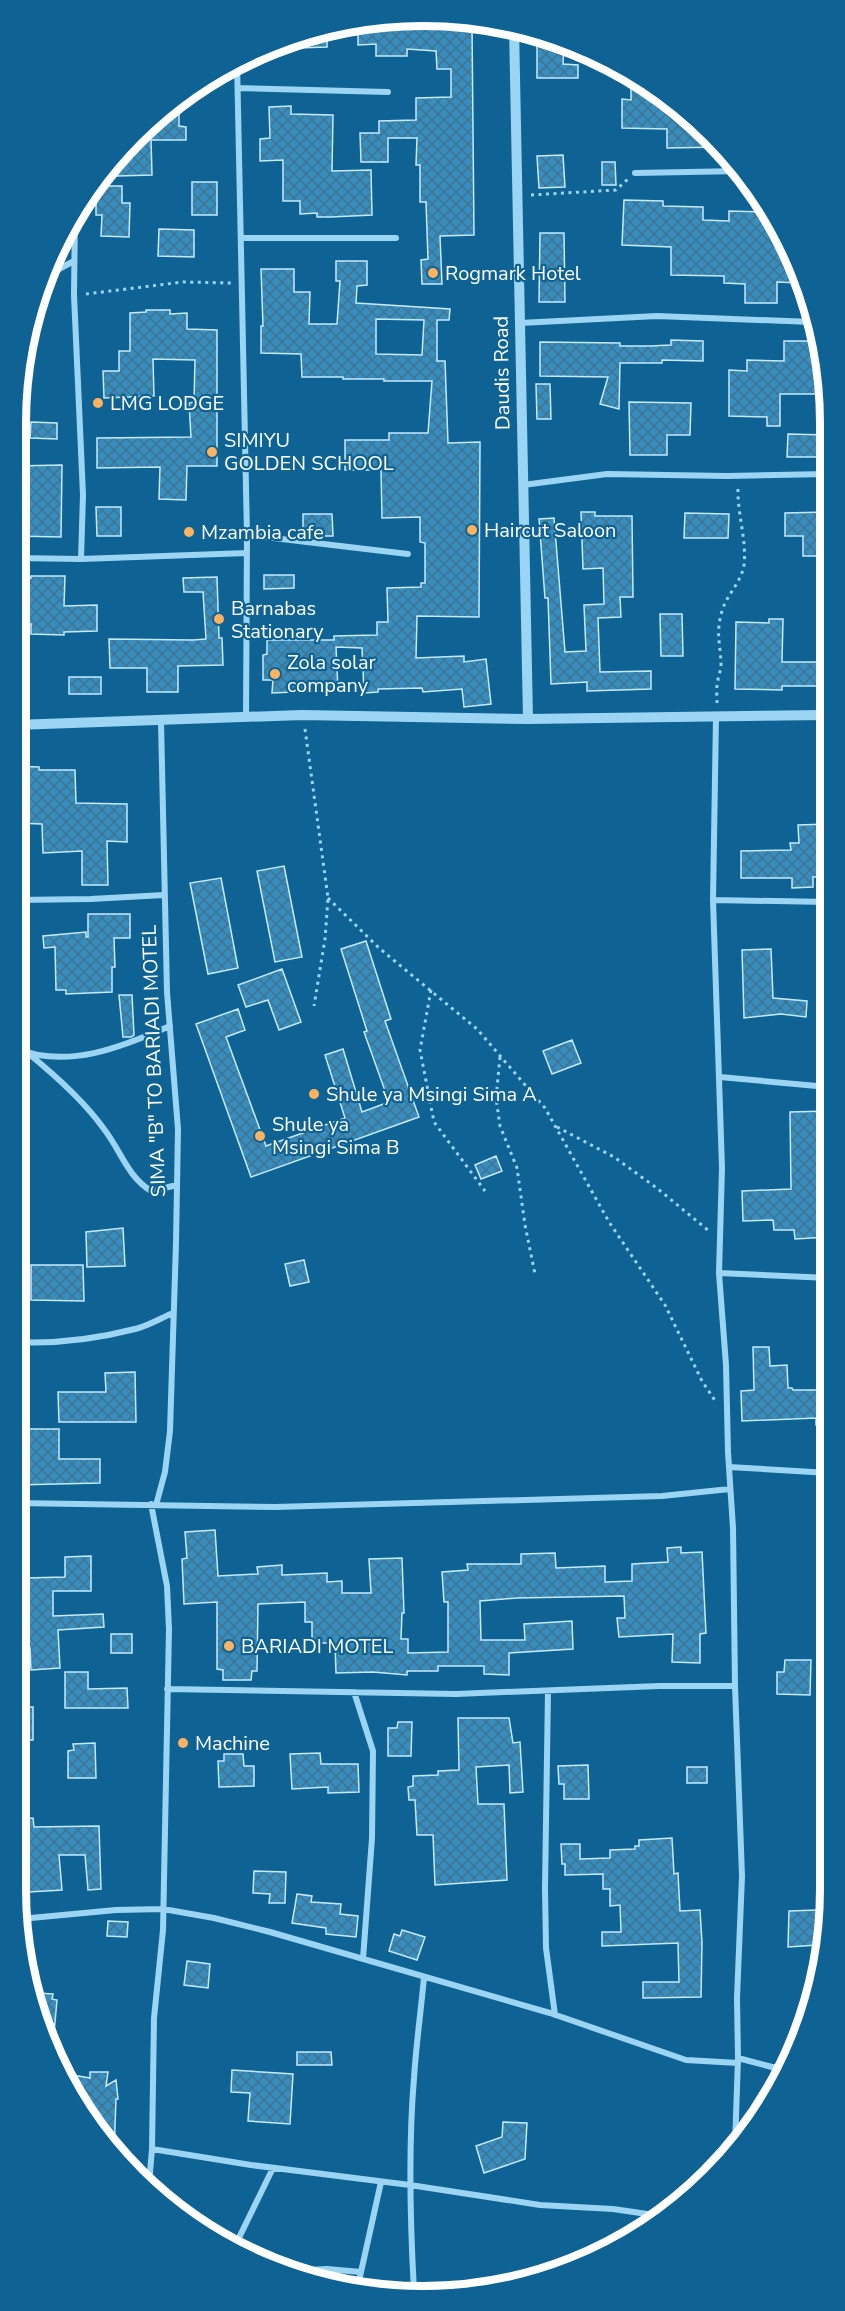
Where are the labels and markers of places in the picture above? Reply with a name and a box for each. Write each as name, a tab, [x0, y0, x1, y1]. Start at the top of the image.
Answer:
place label: Rogmark Hotel	[445, 260, 581, 287]
marker: Rogmark Hotel	[426, 266, 440, 280]
place label: LMG LODGE	[110, 390, 224, 417]
marker: LMG LODGE	[91, 396, 105, 410]
place label: SIMIYU GOLDEN SCHOOL	[224, 427, 394, 477]
marker: SIMIYU GOLDEN SCHOOL	[205, 445, 219, 459]
place label: Haircut Saloon	[484, 517, 616, 544]
place label: Mzambia cafe	[201, 519, 324, 546]
marker: Haircut Saloon	[465, 523, 479, 537]
marker: Mzambia cafe	[182, 525, 196, 539]
place label: Barnabas Stationary	[231, 595, 324, 645]
marker: Barnabas Stationary	[212, 612, 226, 626]
place label: Zola solar company	[287, 649, 376, 699]
marker: Zola solar company	[268, 667, 282, 681]
place label: Shule ya Msingi Sima A	[326, 1081, 537, 1108]
marker: Shule ya Msingi Sima A	[307, 1087, 321, 1101]
place label: Shule ya Msingi Sima B	[272, 1111, 400, 1161]
marker: Shule ya Msingi Sima B	[253, 1129, 267, 1143]
place label: BARIADI MOTEL	[241, 1633, 393, 1660]
marker: BARIADI MOTEL	[222, 1639, 236, 1653]
place label: Machine	[195, 1730, 270, 1757]
marker: Machine	[176, 1736, 190, 1750]

